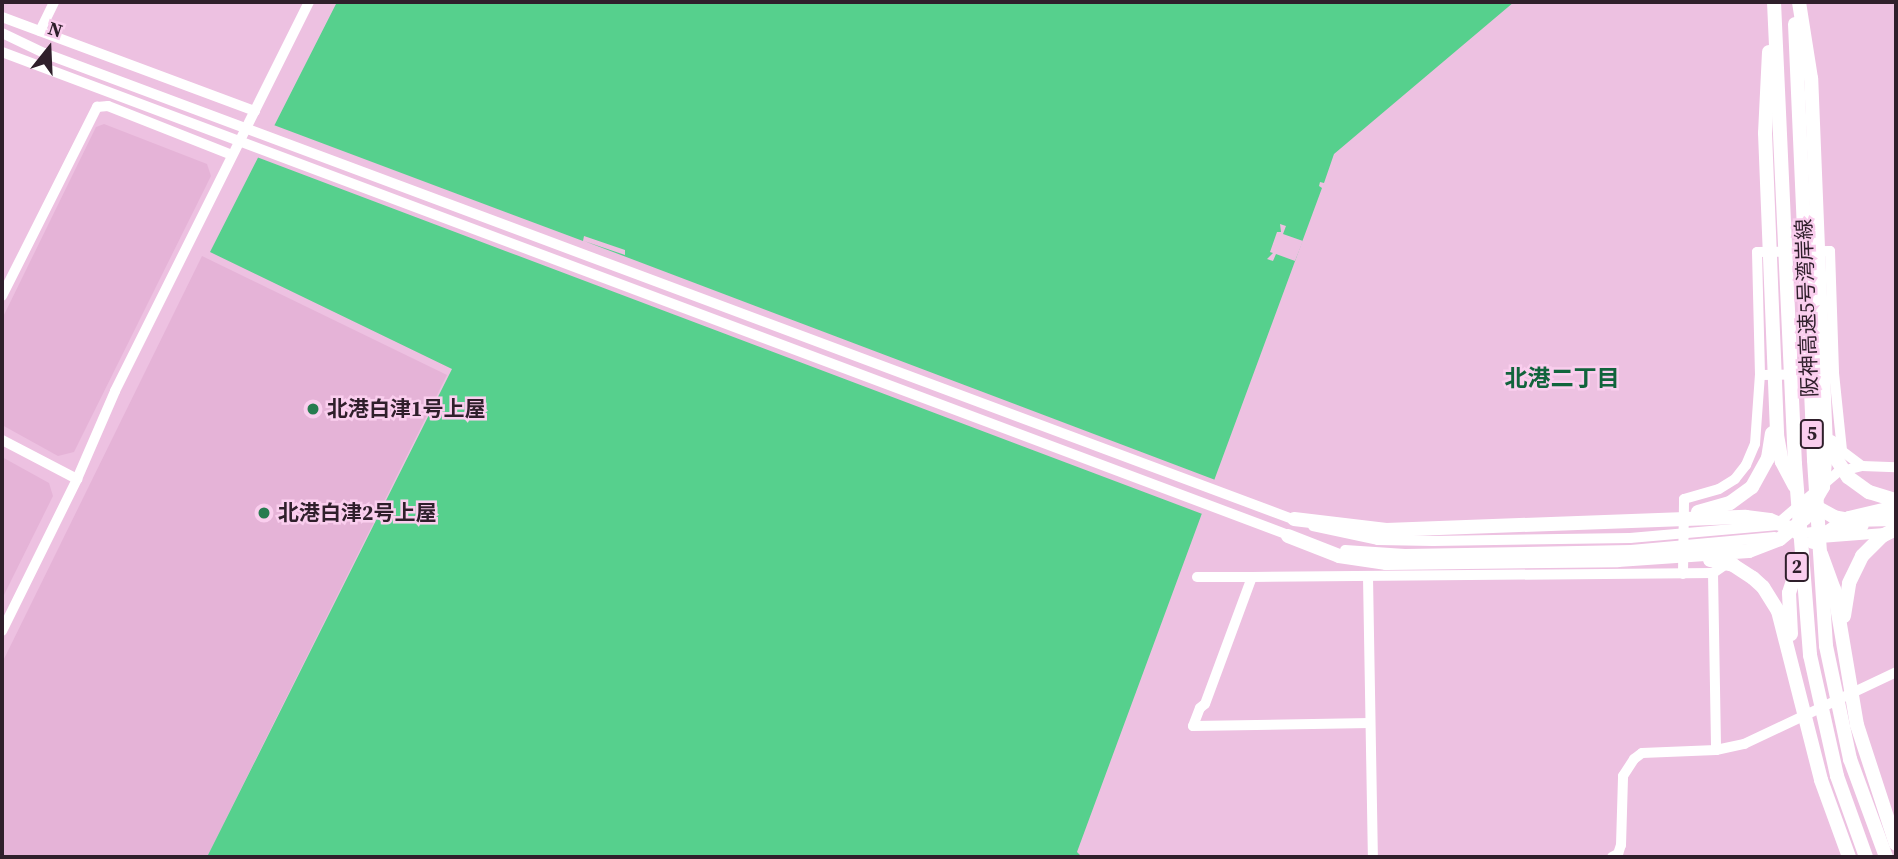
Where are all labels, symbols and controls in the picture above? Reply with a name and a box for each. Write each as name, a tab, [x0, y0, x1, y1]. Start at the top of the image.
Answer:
north arrow	[14, 14, 84, 84]
text: N	[45, 15, 66, 44]
street label: 阪神高速5号湾岸線	[1791, 218, 1823, 398]
district label: 北港二丁目	[1505, 364, 1619, 392]
place label: 北港白津1号上屋	[327, 396, 485, 422]
marker: 北港白津1号上屋	[305, 401, 321, 417]
road number: 5	[1800, 418, 1824, 449]
place label: 北港白津2号上屋	[278, 500, 436, 526]
marker: 北港白津2号上屋	[256, 505, 272, 521]
road number: 2	[1785, 552, 1809, 582]

